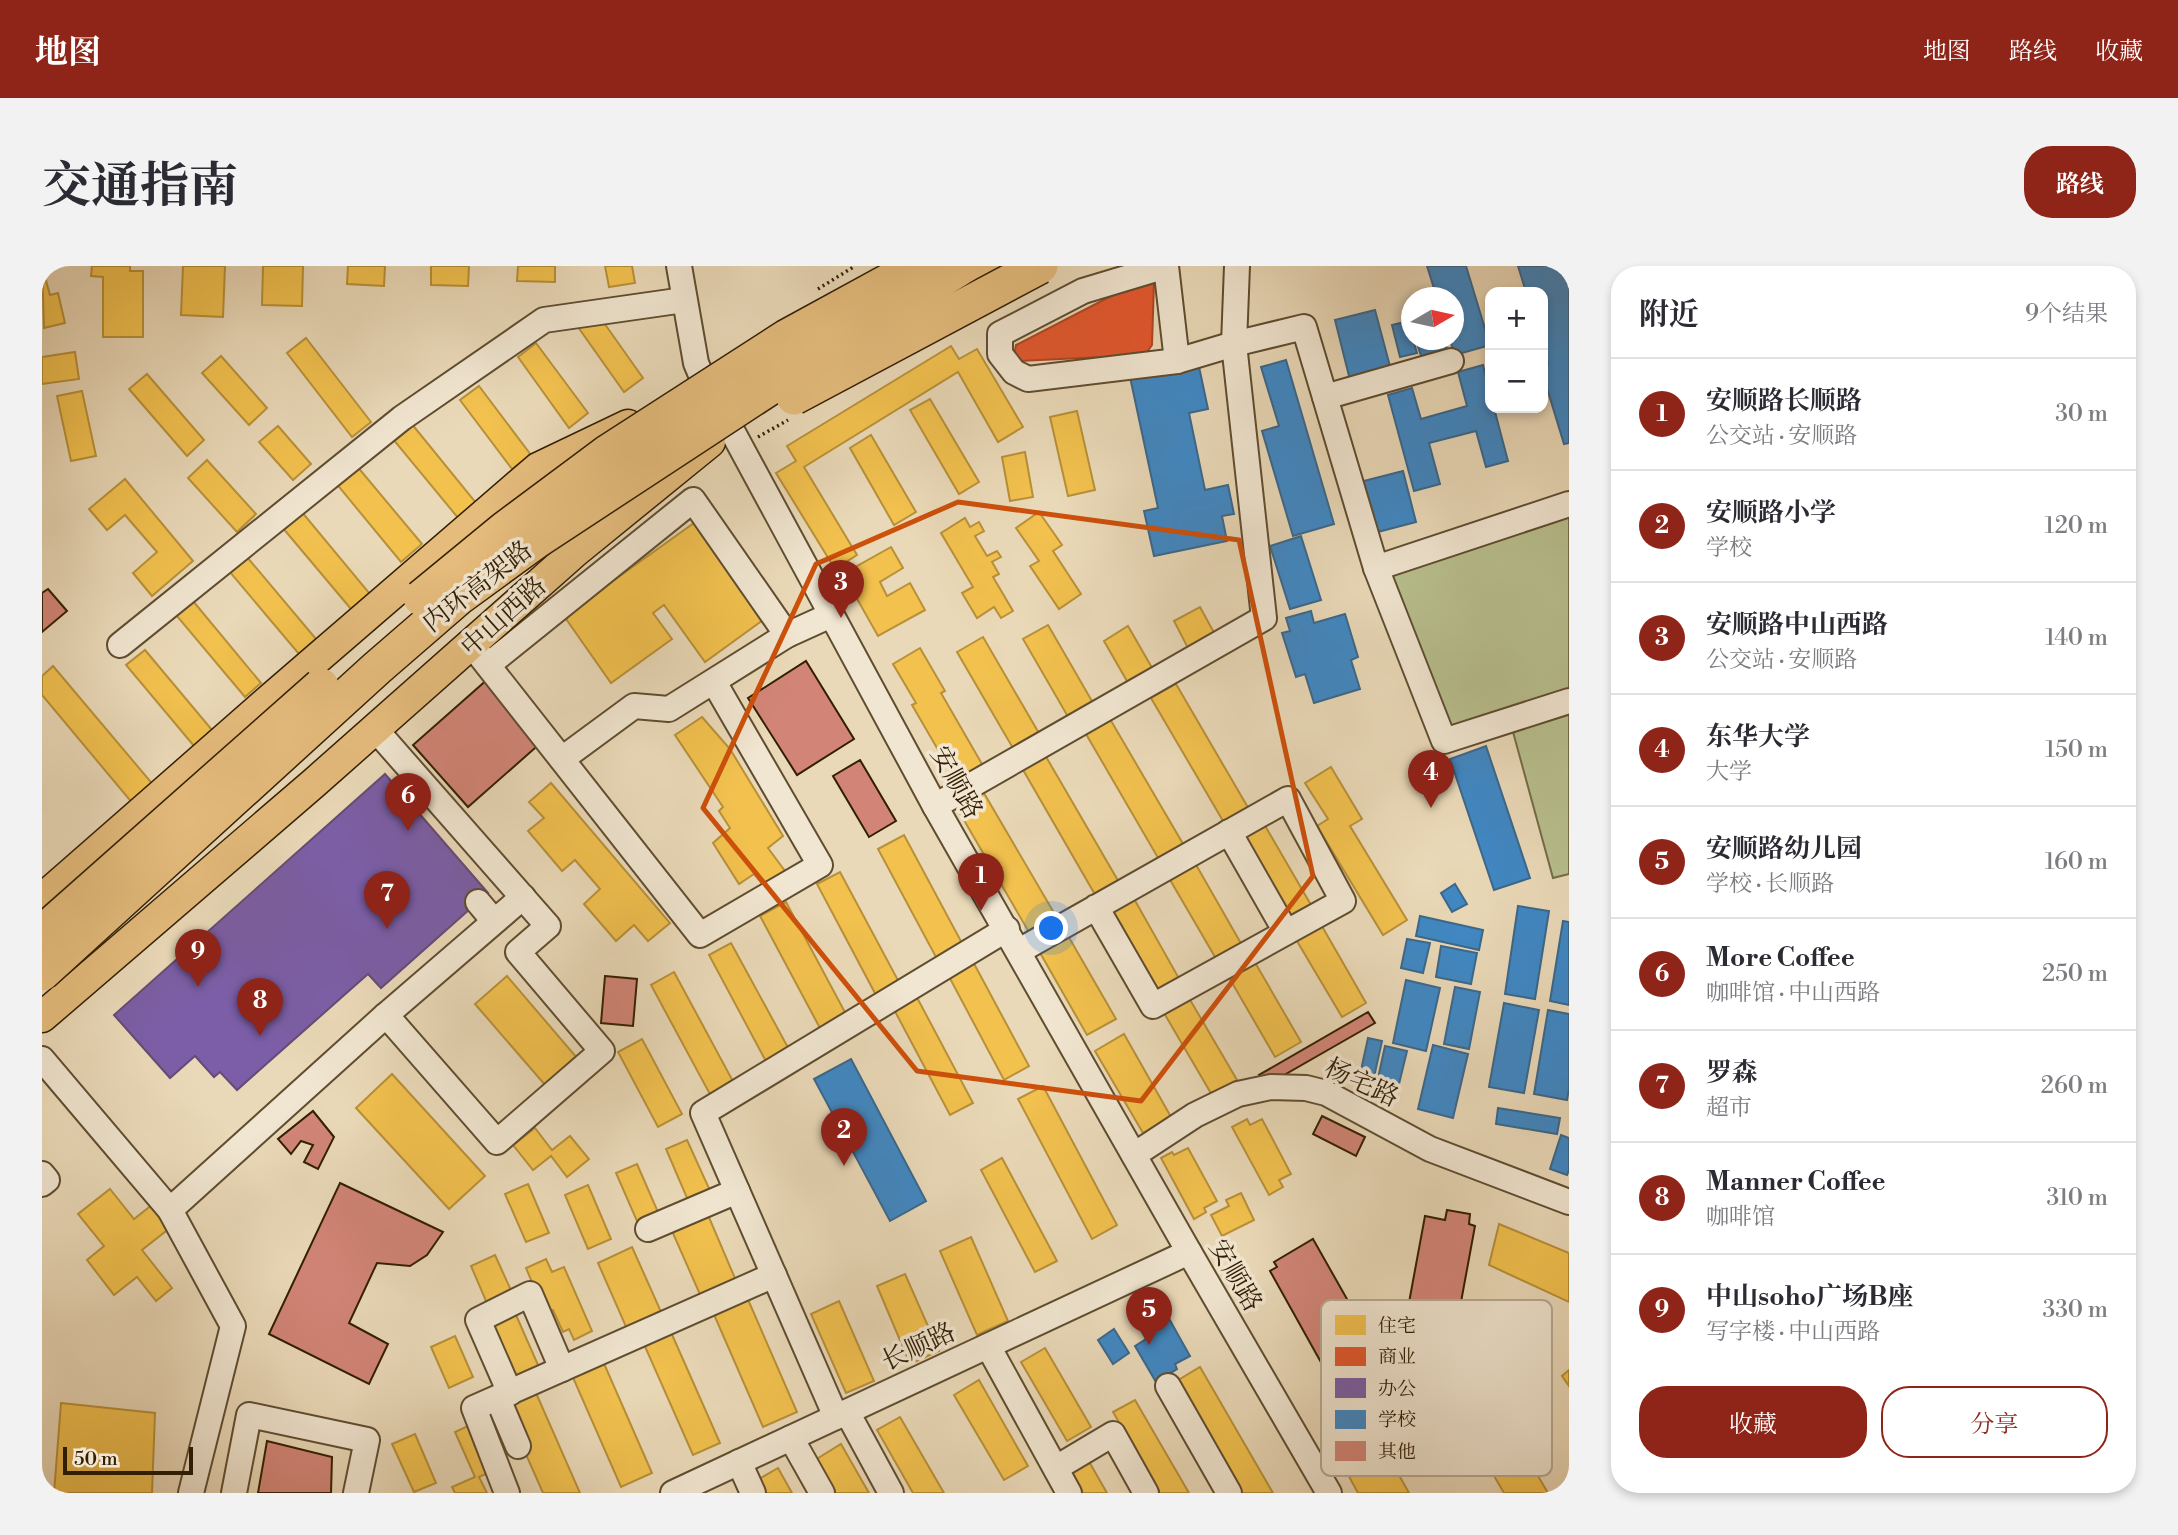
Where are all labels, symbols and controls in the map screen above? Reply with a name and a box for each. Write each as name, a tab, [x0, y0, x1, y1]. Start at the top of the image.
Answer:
text: 地图	[35, 33, 101, 74]
text: 地图	[1923, 37, 1971, 67]
text: 路线	[2009, 37, 2057, 67]
text: 收藏	[2095, 37, 2143, 67]
button: 路线	[2024, 146, 2136, 218]
text: 交通指南	[42, 157, 238, 218]
north arrow	[1401, 287, 1464, 350]
map controls	[1485, 287, 1548, 413]
button: +	[1485, 287, 1548, 350]
text: 附近	[1639, 296, 1699, 334]
text: 9个结果	[2025, 300, 2108, 328]
button: −	[1485, 350, 1548, 413]
text: 安顺路长顺路	[1706, 385, 1862, 417]
text: 1	[1656, 400, 1668, 428]
text: 30 m	[2055, 400, 2108, 428]
text: 公交站 · 安顺路	[1706, 422, 1857, 450]
text: 安顺路小学	[1706, 497, 1836, 529]
text: 2	[1655, 512, 1669, 540]
text: 120 m	[2044, 512, 2108, 540]
street label: 内环高架路	[417, 534, 539, 639]
text: 学校	[1706, 534, 1752, 562]
pin: 3	[818, 560, 864, 618]
street label: 中山西路	[454, 570, 553, 663]
text: 安顺路中山西路	[1706, 609, 1888, 641]
text: 3	[1655, 624, 1669, 652]
text: 140 m	[2045, 624, 2108, 652]
text: 公交站 · 安顺路	[1706, 646, 1857, 674]
text: 东华大学	[1706, 721, 1810, 753]
text: 4	[1654, 736, 1670, 764]
text: 150 m	[2045, 736, 2108, 764]
street label: 安顺路	[923, 741, 989, 824]
pin: 4	[1408, 750, 1454, 808]
text: 大学	[1706, 758, 1752, 786]
pin: 6	[385, 773, 431, 831]
text: 安顺路幼儿园	[1706, 833, 1862, 865]
text: 5	[1655, 848, 1669, 876]
text: 160 m	[2045, 848, 2108, 876]
pin: 1	[958, 853, 1004, 911]
text: 学校 · 长顺路	[1706, 870, 1834, 898]
pin: 7	[364, 871, 410, 929]
your location	[1034, 911, 1068, 945]
pin: 9	[175, 929, 221, 987]
text: More Coffee	[1706, 942, 1855, 974]
text: 6	[1655, 960, 1669, 988]
text: 250 m	[2042, 960, 2108, 988]
pin: 8	[237, 978, 283, 1036]
text: 咖啡馆 · 中山西路	[1706, 979, 1880, 1007]
street label: 杨宅路	[1319, 1052, 1404, 1114]
text: 罗森	[1706, 1057, 1758, 1089]
text: 7	[1655, 1072, 1669, 1100]
text: 260 m	[2041, 1072, 2108, 1100]
text: 超市	[1706, 1094, 1752, 1122]
pin: 2	[821, 1108, 867, 1166]
text: Manner Coffee	[1706, 1166, 1886, 1198]
text: 8	[1655, 1184, 1669, 1212]
text: 310 m	[2047, 1184, 2108, 1212]
text: 咖啡馆	[1706, 1203, 1775, 1231]
street label: 安顺路	[1202, 1234, 1268, 1317]
text: 中山soho广场B座	[1706, 1281, 1913, 1313]
pin: 5	[1126, 1287, 1172, 1345]
text: 9	[1655, 1296, 1669, 1324]
text: 330 m	[2042, 1296, 2108, 1324]
legend	[1321, 1300, 1552, 1476]
text: 住宅	[1378, 1314, 1416, 1338]
street label: 长顺路	[876, 1316, 961, 1378]
text: 写字楼 · 中山西路	[1706, 1318, 1880, 1346]
text: 商业	[1378, 1345, 1416, 1369]
text: 办公	[1378, 1377, 1416, 1401]
button: 收藏	[1639, 1386, 1867, 1458]
button: 分享	[1881, 1386, 2108, 1458]
text: 学校	[1378, 1408, 1416, 1432]
text: 其他	[1378, 1440, 1416, 1464]
scale bar	[63, 1444, 192, 1476]
text: 50 m	[74, 1447, 118, 1471]

